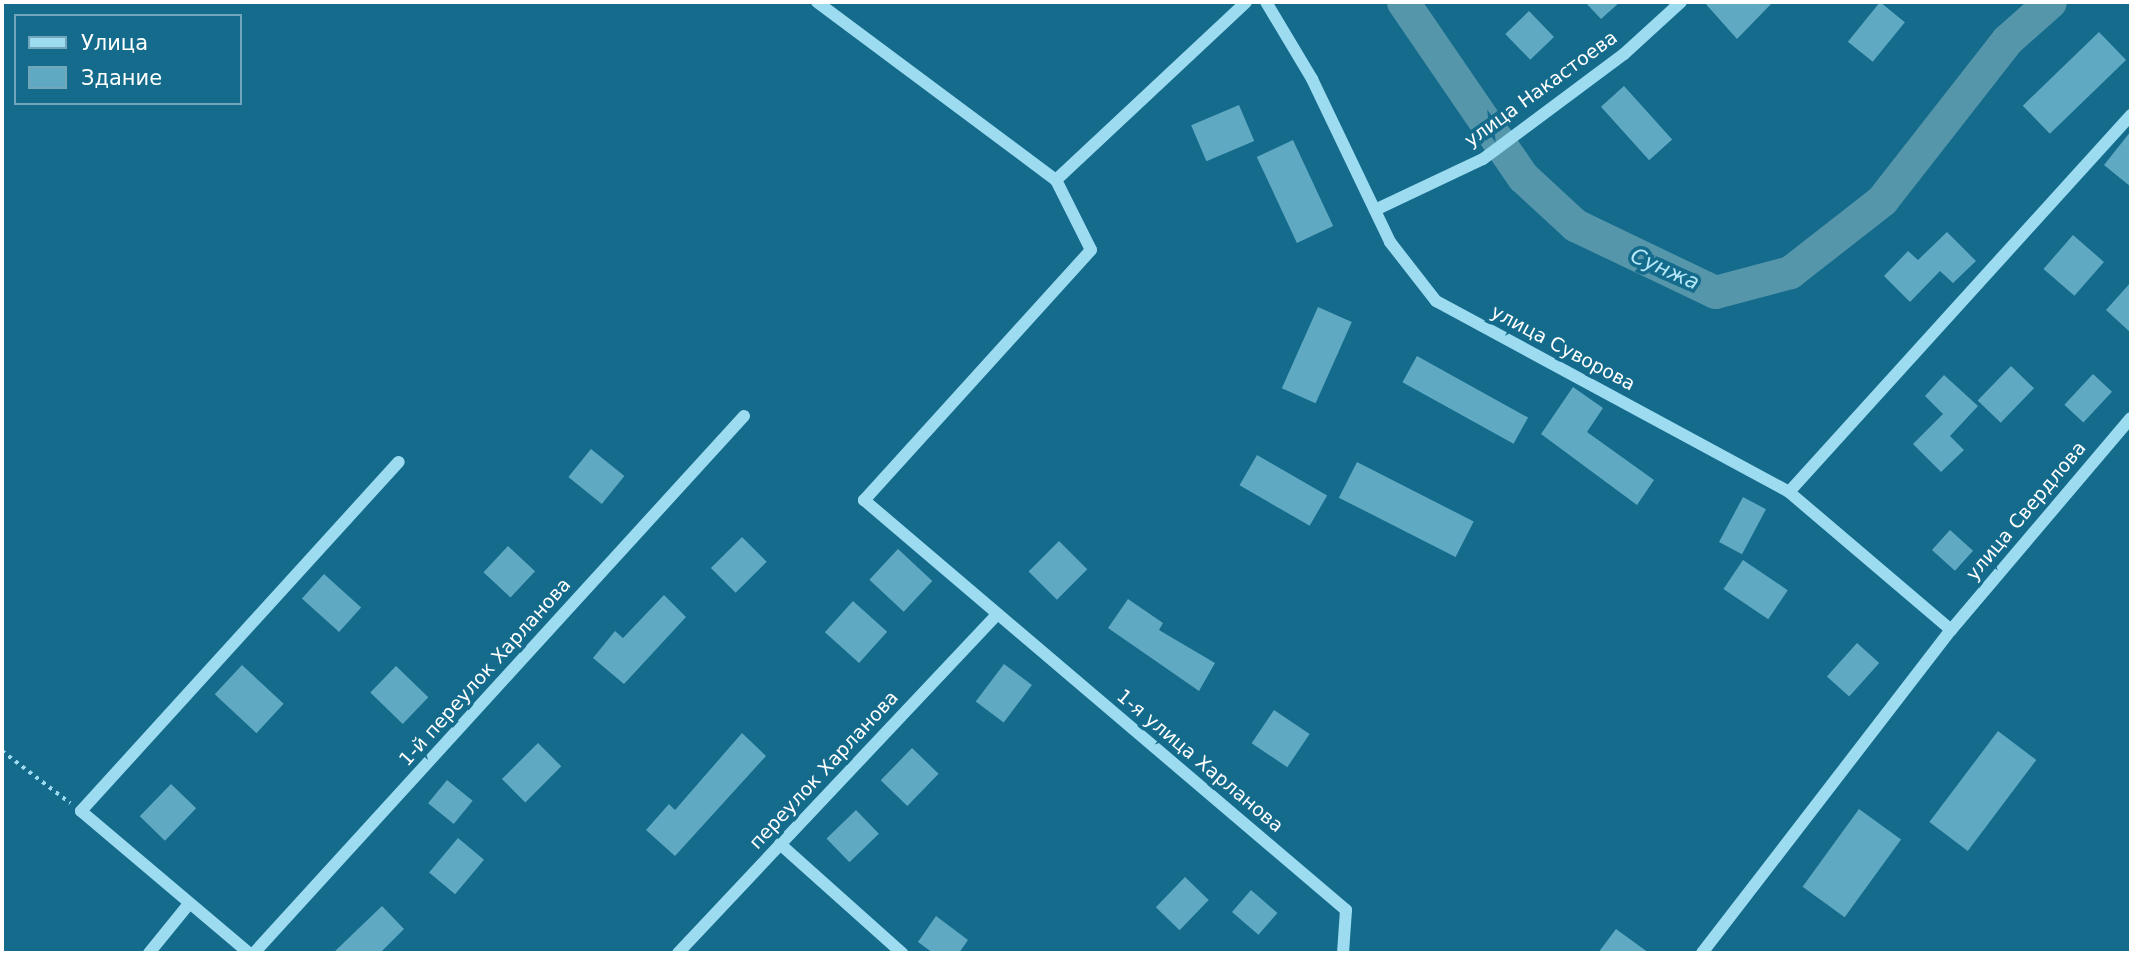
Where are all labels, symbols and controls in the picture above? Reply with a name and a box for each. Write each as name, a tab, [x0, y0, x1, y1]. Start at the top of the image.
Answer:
legend	[14, 14, 242, 105]
street label: улица Накастоева	[1460, 26, 1622, 152]
text: Улица	[81, 31, 148, 55]
text: Здание	[81, 66, 162, 90]
water label: Сунжа	[1627, 243, 1703, 295]
street label: улица Суворова	[1487, 300, 1639, 396]
street label: улица Свердлова	[1961, 437, 2091, 585]
street label: 1-й переулок Харланова	[395, 573, 575, 771]
street label: 1-я улица Харланова	[1112, 685, 1288, 837]
street label: переулок Харланова	[745, 686, 903, 854]

